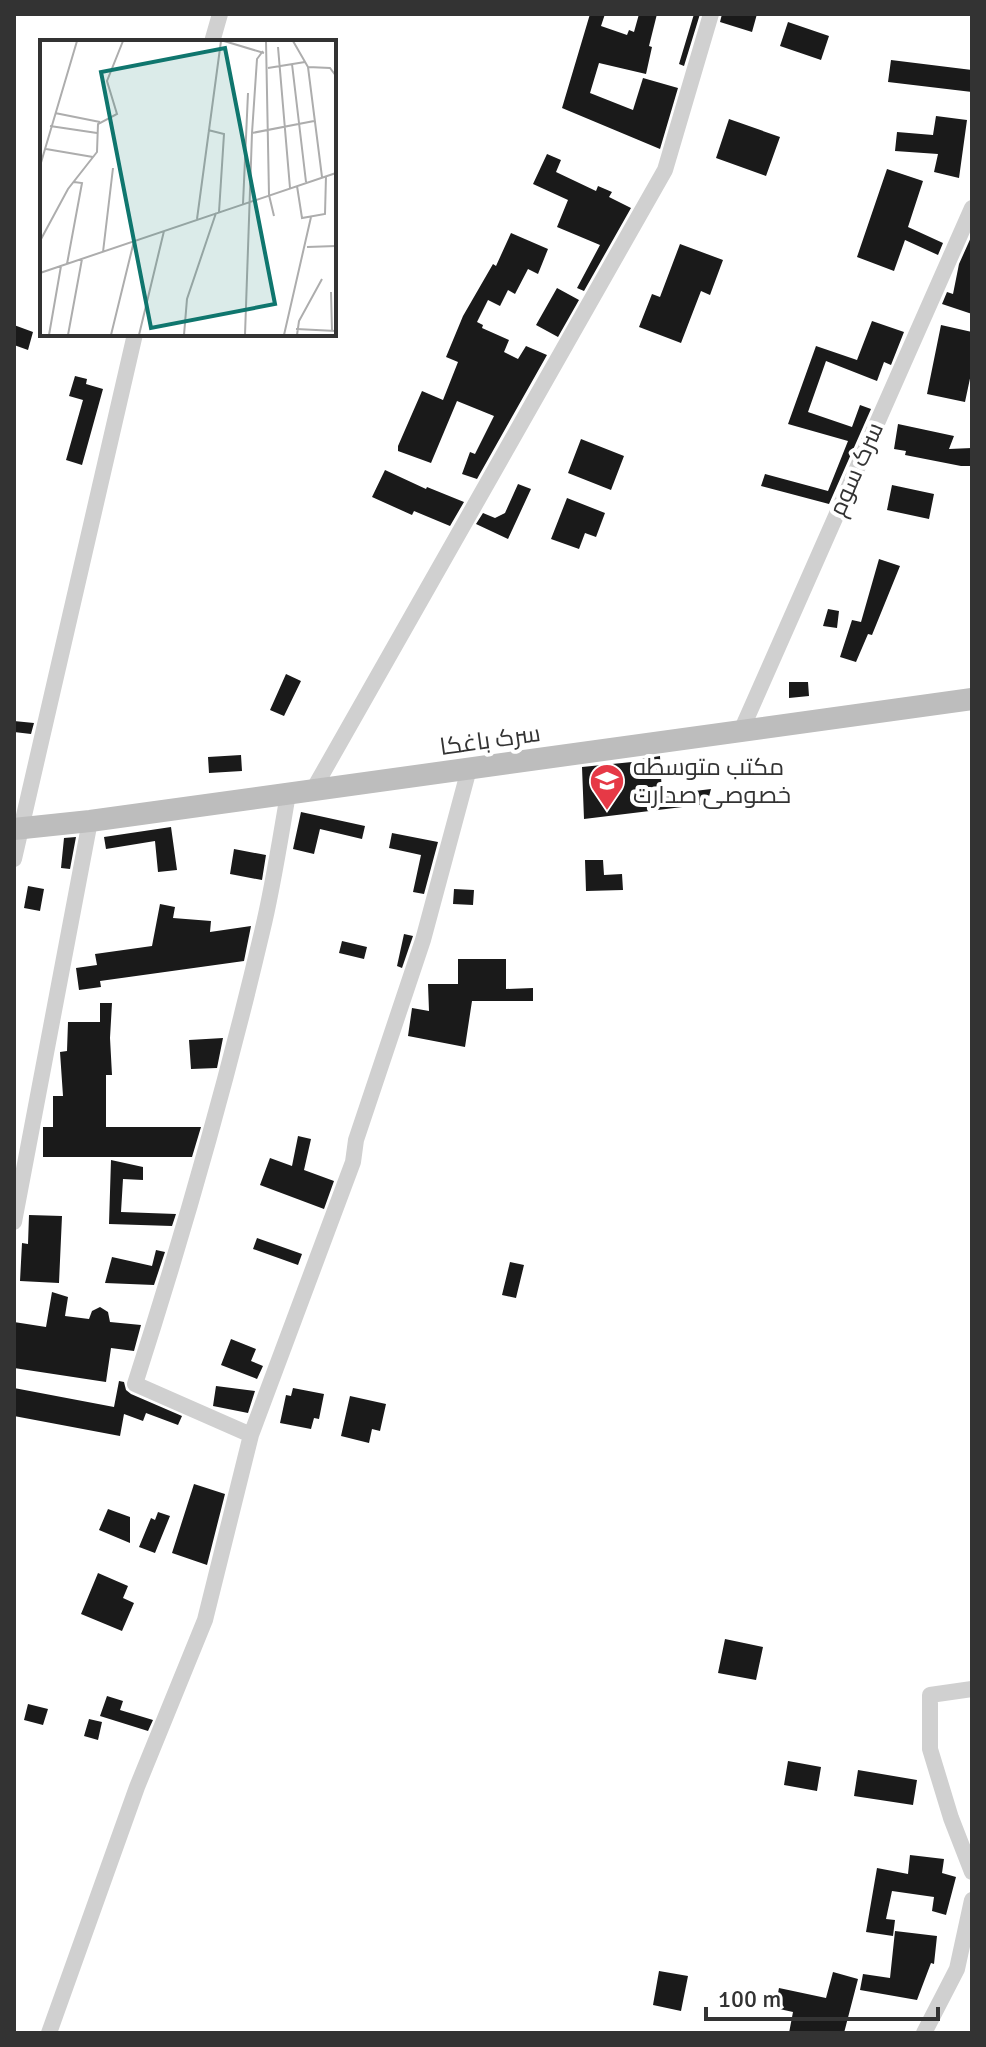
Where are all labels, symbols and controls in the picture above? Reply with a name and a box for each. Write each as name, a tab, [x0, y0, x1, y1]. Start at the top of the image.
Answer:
inset map	[40, 40, 336, 336]
street label: سرک سوم	[822, 417, 891, 521]
street label: سرک باغکا	[438, 718, 542, 762]
place label: مکتب متوسطه خصوصی صدارت	[633, 752, 791, 810]
school or university icon: مکتب متوسطه خصوصی صدارت	[588, 762, 626, 812]
scale bar	[706, 1971, 938, 2021]
text: 100 m	[718, 1984, 781, 2014]

